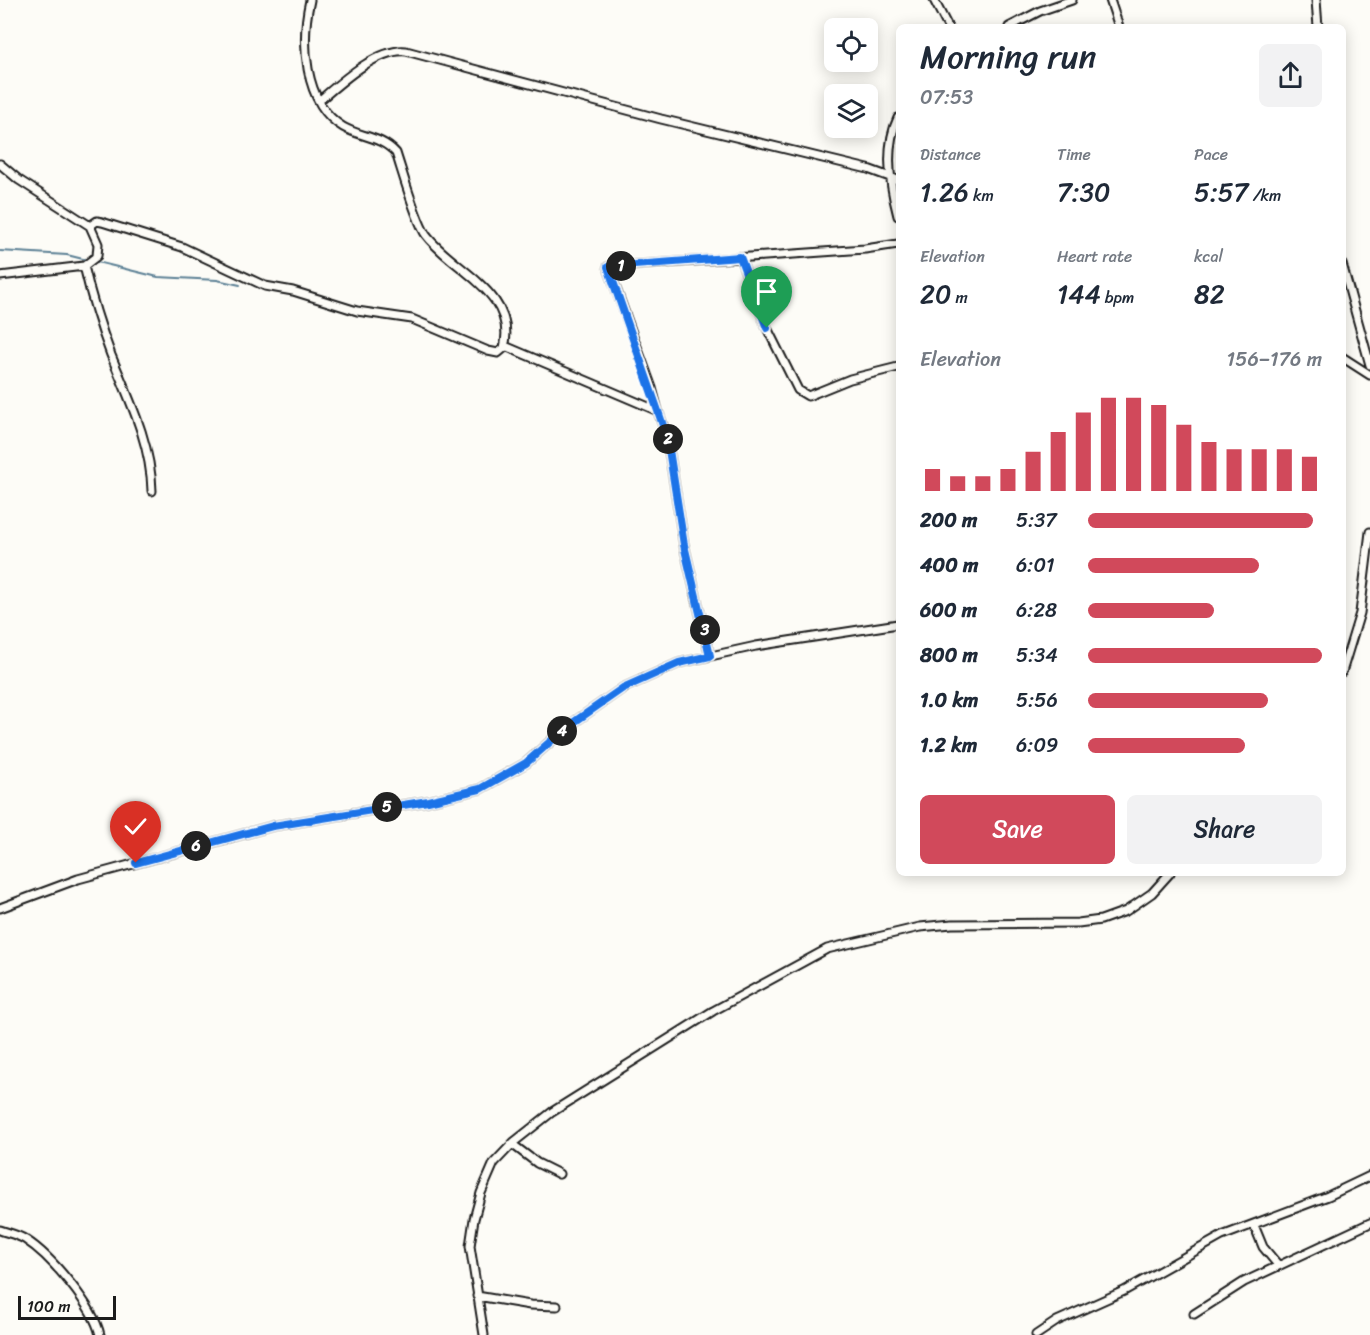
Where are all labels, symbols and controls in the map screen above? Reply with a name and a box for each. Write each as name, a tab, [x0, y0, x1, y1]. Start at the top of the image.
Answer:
map controls	[824, 18, 878, 138]
button: locate	[824, 18, 878, 72]
text: Morning run	[920, 28, 1096, 86]
button: share	[1259, 44, 1322, 107]
text: 07:53	[920, 80, 973, 115]
button: layers	[824, 84, 878, 138]
text: Distance	[920, 140, 981, 169]
text: Time	[1057, 140, 1091, 169]
text: Pace	[1194, 140, 1228, 169]
text: 1.26	[920, 169, 969, 215]
text: 7:30	[1057, 169, 1110, 215]
text: 5:57	[1194, 169, 1248, 215]
text: km	[969, 181, 994, 210]
text: /km	[1248, 181, 1281, 210]
text: Elevation	[920, 242, 985, 271]
text: Heart rate	[1057, 242, 1132, 271]
text: kcal	[1194, 242, 1223, 271]
pin: 1	[606, 251, 636, 281]
text: 1	[618, 251, 624, 280]
pin	[741, 266, 792, 328]
text: 20	[920, 271, 951, 317]
text: 144	[1057, 271, 1101, 317]
text: 82	[1194, 271, 1225, 317]
icon: arrive	[750, 275, 783, 308]
text: m	[951, 283, 968, 312]
text: bpm	[1101, 283, 1134, 312]
text: Elevation	[920, 342, 1001, 377]
text: 156–176 m	[1227, 342, 1322, 377]
pin: 2	[653, 424, 683, 454]
text: 2	[663, 424, 673, 453]
text: 200 m	[920, 503, 977, 538]
text: 5:37	[1016, 503, 1057, 538]
text: 400 m	[920, 548, 978, 583]
text: 6:01	[1016, 548, 1055, 583]
text: 600 m	[920, 593, 977, 628]
text: 6:28	[1016, 593, 1057, 628]
pin: 3	[690, 615, 720, 645]
text: 3	[701, 615, 709, 644]
text: 800 m	[920, 638, 978, 673]
text: 5:34	[1016, 638, 1058, 673]
text: 1.0 km	[920, 683, 978, 718]
text: 5:56	[1016, 683, 1058, 718]
pin: 4	[547, 716, 577, 746]
text: 4	[557, 716, 567, 745]
text: 1.2 km	[920, 728, 977, 763]
text: 6:09	[1016, 728, 1058, 763]
pin: 5	[372, 792, 402, 822]
text: 5	[382, 792, 392, 821]
button: Save	[920, 795, 1115, 864]
button: Share	[1127, 795, 1322, 864]
pin	[110, 801, 161, 863]
icon: check	[119, 810, 152, 843]
pin: 6	[181, 831, 211, 861]
text: 6	[191, 831, 201, 860]
text: 100 m	[27, 1292, 71, 1321]
scale bar	[18, 1293, 116, 1320]

